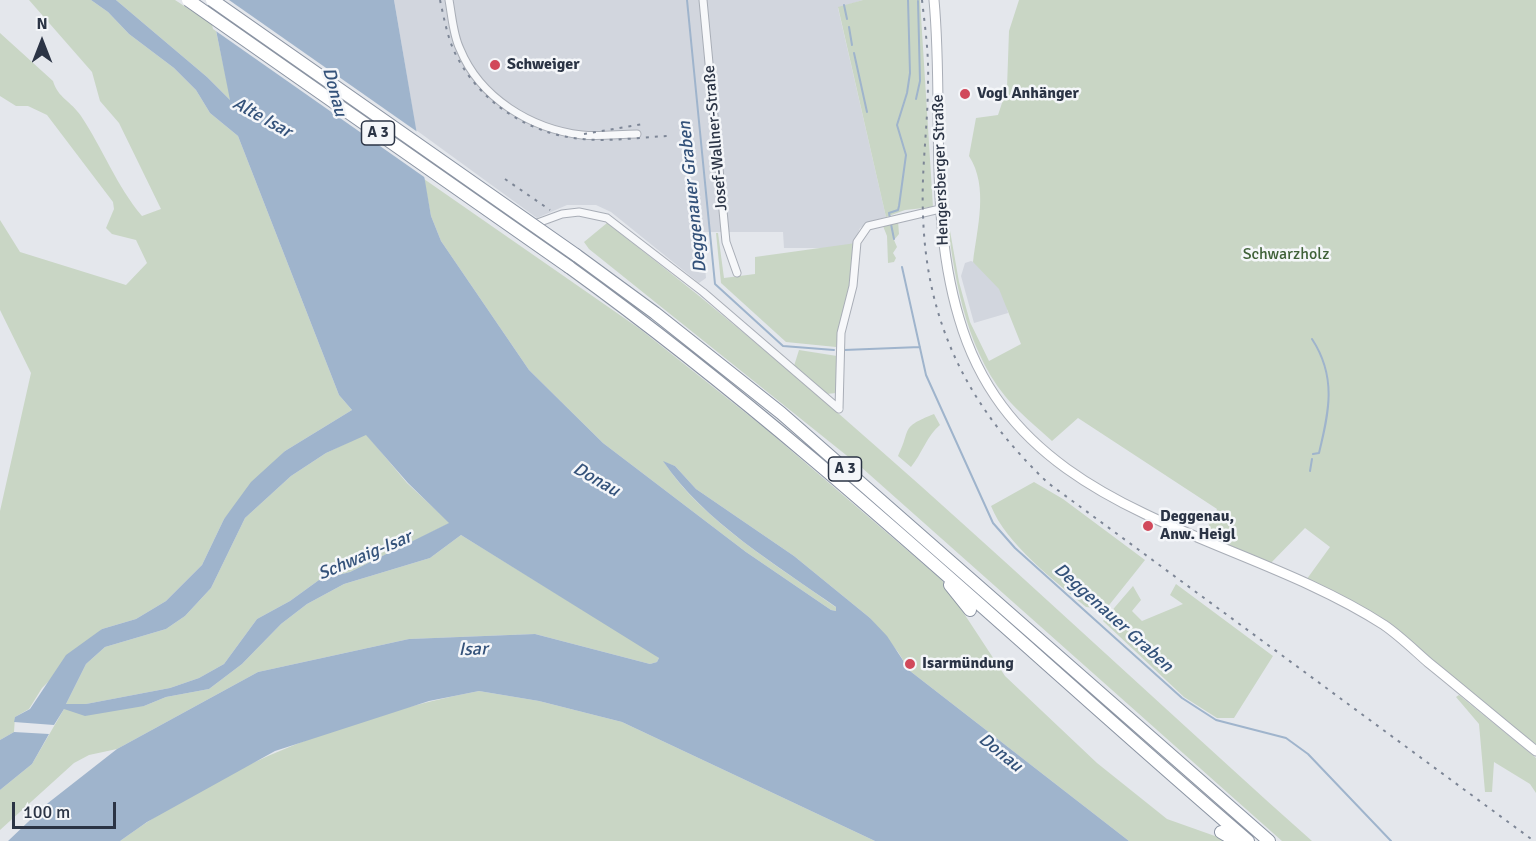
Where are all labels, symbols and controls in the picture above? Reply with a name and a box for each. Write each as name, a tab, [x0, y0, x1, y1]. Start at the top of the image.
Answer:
north arrow	[12, 12, 72, 72]
text: N	[36, 14, 48, 34]
place label: Schweiger	[507, 55, 580, 75]
marker: Schweiger	[488, 58, 502, 72]
street label: Josef-Wallner-Straße	[700, 64, 732, 212]
water label: Donau	[317, 65, 351, 119]
place label: Vogl Anhänger	[977, 84, 1079, 104]
marker: Vogl Anhänger	[958, 87, 972, 101]
water label: Alte Isar	[229, 93, 295, 143]
street label: Hengersberger Straße	[929, 94, 953, 246]
water label: Deggenauer Graben	[674, 120, 712, 274]
road number: A 3	[362, 121, 394, 145]
park label: Schwarzholz	[1243, 245, 1329, 265]
road number: A 3	[828, 457, 862, 481]
water label: Donau	[569, 458, 623, 502]
place label: Deggenau, Anw. Heigl	[1160, 507, 1236, 545]
marker: Deggenau, Anw. Heigl	[1141, 519, 1155, 533]
water label: Schwaig-Isar	[315, 527, 415, 585]
water label: Deggenauer Graben	[1049, 559, 1177, 677]
water label: Isar	[458, 639, 488, 661]
place label: Isarmündung	[922, 654, 1014, 674]
marker: Isarmündung	[903, 657, 917, 671]
water label: Donau	[974, 729, 1026, 777]
scale bar	[15, 790, 118, 828]
text: 100 m	[23, 801, 70, 823]

